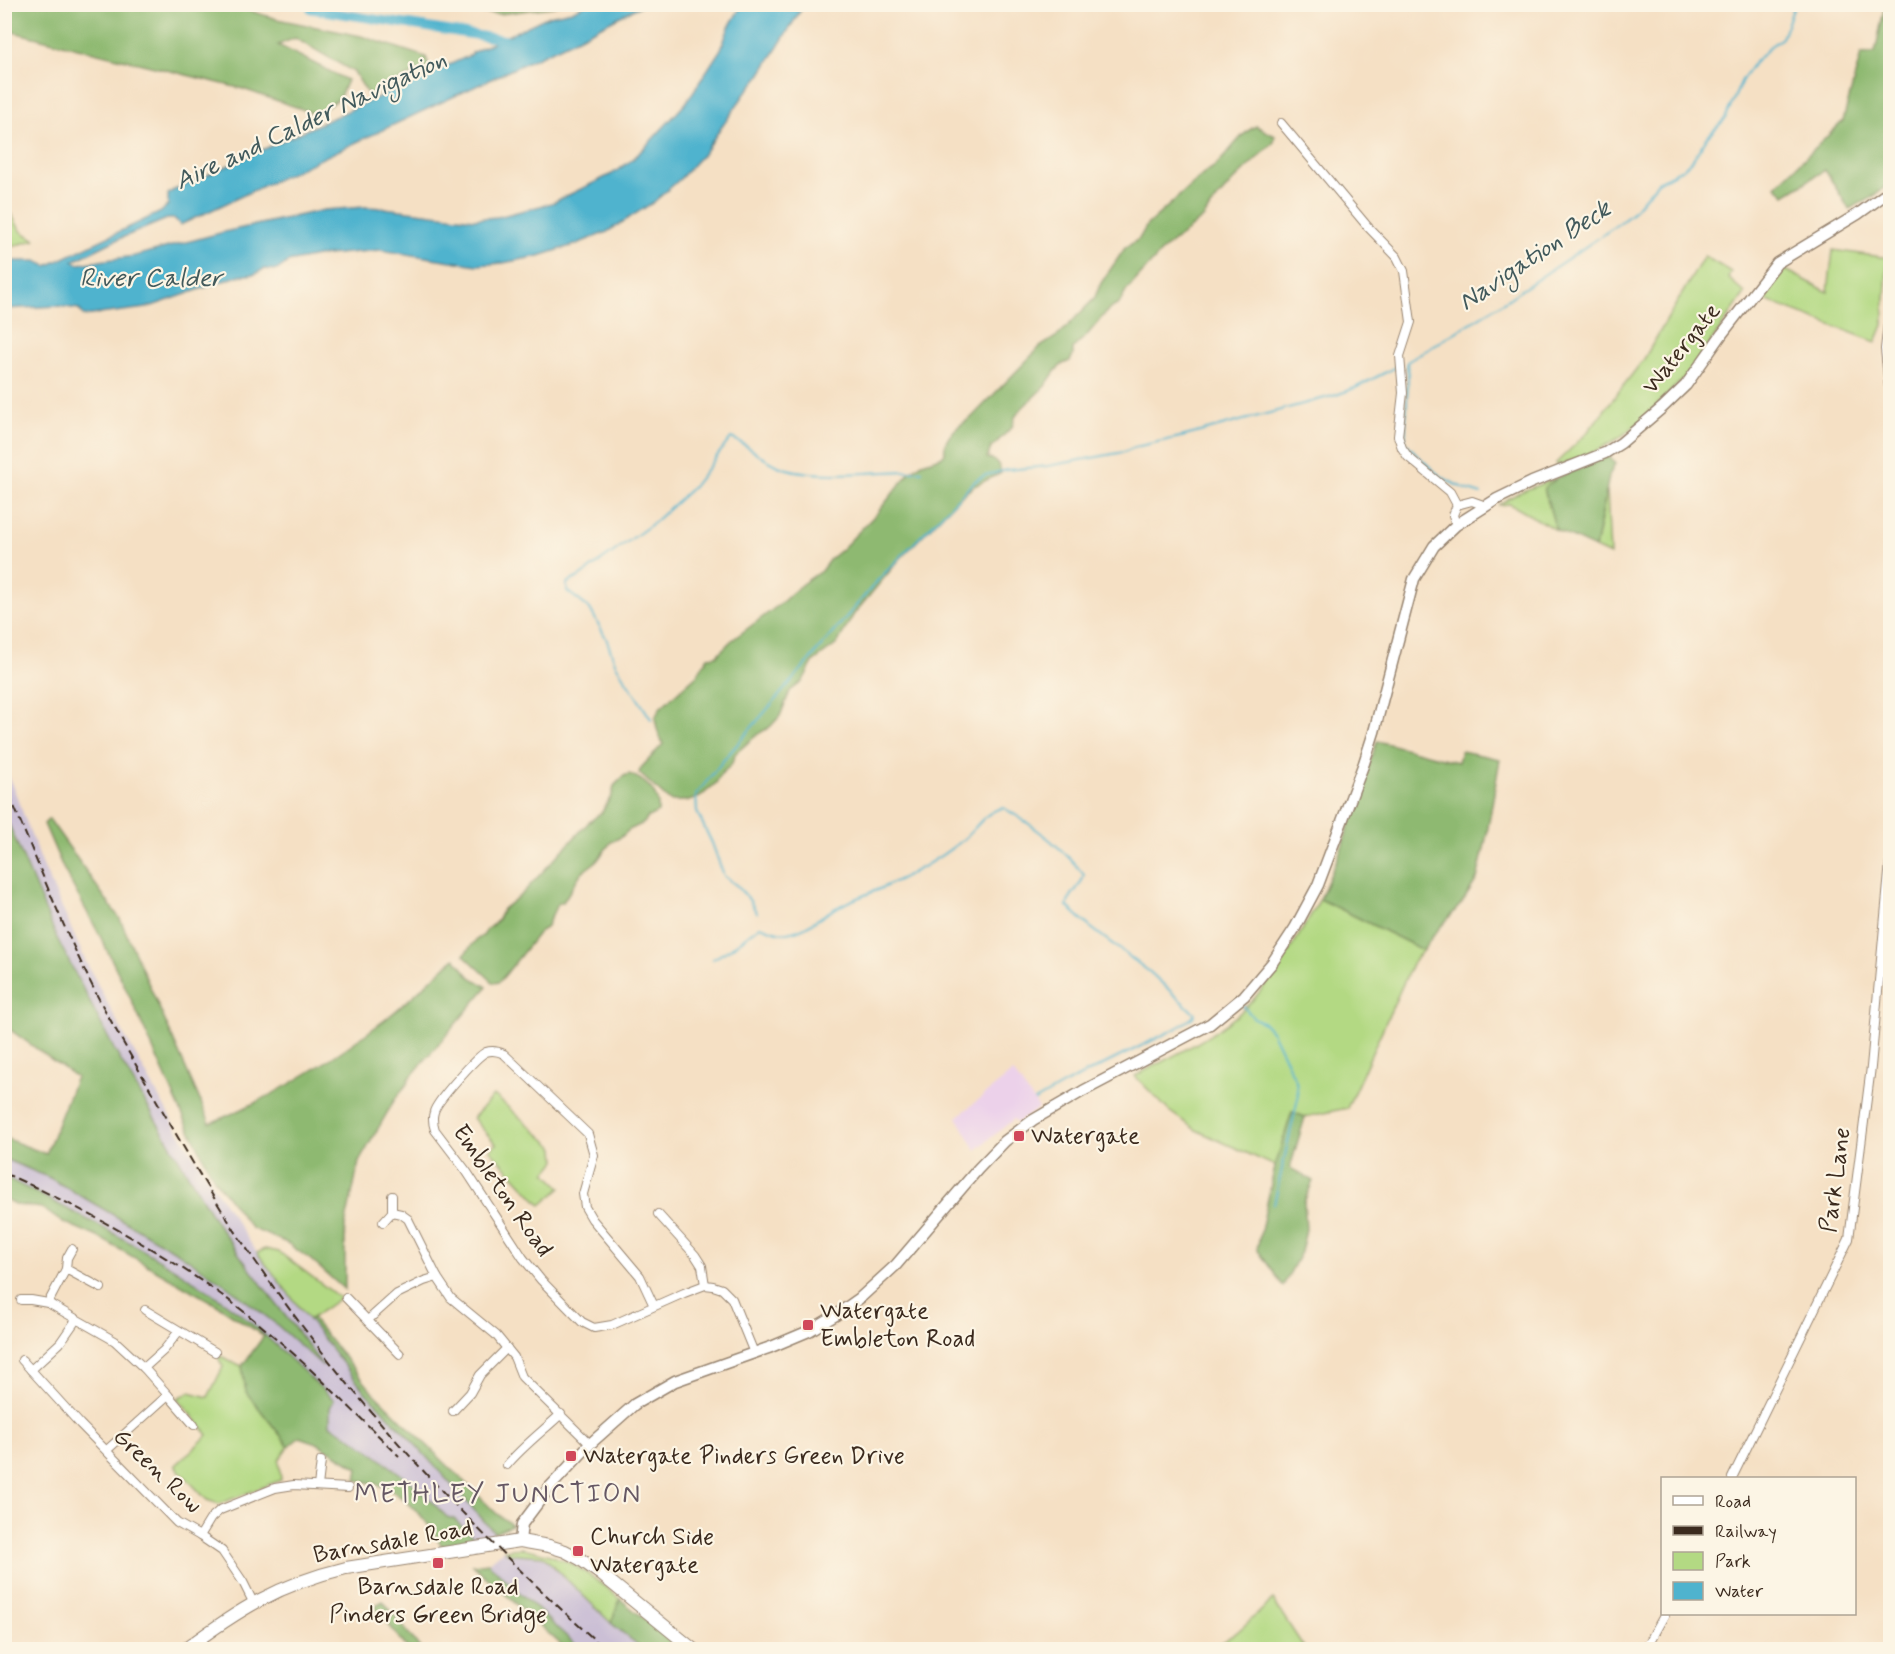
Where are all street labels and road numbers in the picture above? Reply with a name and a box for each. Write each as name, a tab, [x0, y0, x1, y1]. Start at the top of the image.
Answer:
street label: Watergate	[1636, 297, 1728, 401]
street label: Embleton Road	[445, 1119, 559, 1263]
street label: Park Lane	[1813, 1126, 1859, 1234]
street label: Green Row	[106, 1422, 208, 1520]
street label: Barnsdale Road	[311, 1513, 475, 1571]

